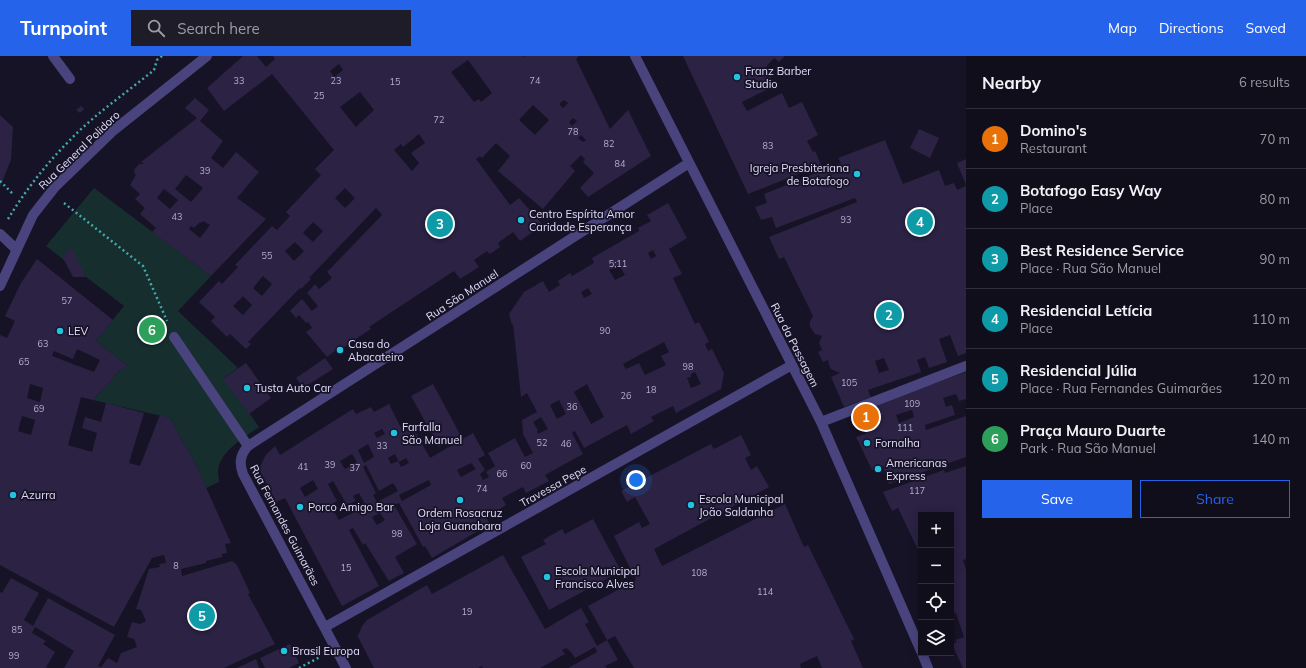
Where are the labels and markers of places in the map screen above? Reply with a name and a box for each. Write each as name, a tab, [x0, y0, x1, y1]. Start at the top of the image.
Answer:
place label: Franz Barber Studio	[745, 64, 811, 91]
marker: Franz Barber Studio	[732, 72, 742, 82]
place label: Igreja Presbiteriana de Botafogo	[750, 161, 849, 188]
marker: Igreja Presbiteriana de Botafogo	[852, 169, 862, 179]
place label: Centro Espírita Amor Caridade Esperança	[529, 207, 635, 234]
pin: 4	[907, 207, 933, 237]
pin: 3	[427, 209, 453, 239]
marker: Centro Espírita Amor Caridade Esperança	[516, 215, 526, 225]
pin: 2	[876, 300, 902, 330]
pin: 6	[139, 315, 165, 345]
place label: LEV	[68, 324, 88, 338]
marker: LEV	[55, 326, 65, 336]
place label: Casa do Abacateiro	[348, 337, 404, 364]
marker: Casa do Abacateiro	[335, 345, 345, 355]
place label: Tusta Auto Car	[255, 381, 331, 395]
marker: Tusta Auto Car	[242, 383, 252, 393]
pin: 1	[853, 402, 879, 432]
place label: Farfalla São Manuel	[402, 420, 462, 447]
marker: Farfalla São Manuel	[389, 428, 399, 438]
place label: Fornalha	[875, 436, 920, 450]
marker: Fornalha	[862, 438, 872, 448]
place label: Americanas Express	[886, 456, 947, 483]
marker: Americanas Express	[873, 464, 883, 474]
place label: Azurra	[21, 488, 56, 502]
marker: Azurra	[8, 490, 18, 500]
place label: Escola Municipal João Saldanha	[699, 492, 783, 519]
marker: Ordem Rosacruz Loja Guanabara	[455, 495, 465, 505]
place label: Porco Amigo Bar	[308, 500, 394, 514]
marker: Escola Municipal João Saldanha	[686, 500, 696, 510]
marker: Porco Amigo Bar	[295, 502, 305, 512]
place label: Ordem Rosacruz Loja Guanabara	[418, 506, 503, 533]
place label: Escola Municipal Francisco Alves	[555, 564, 639, 591]
marker: Escola Municipal Francisco Alves	[542, 572, 552, 582]
pin: 5	[189, 601, 215, 631]
place label: Brasil Europa	[292, 644, 360, 658]
marker: Brasil Europa	[279, 646, 289, 656]

